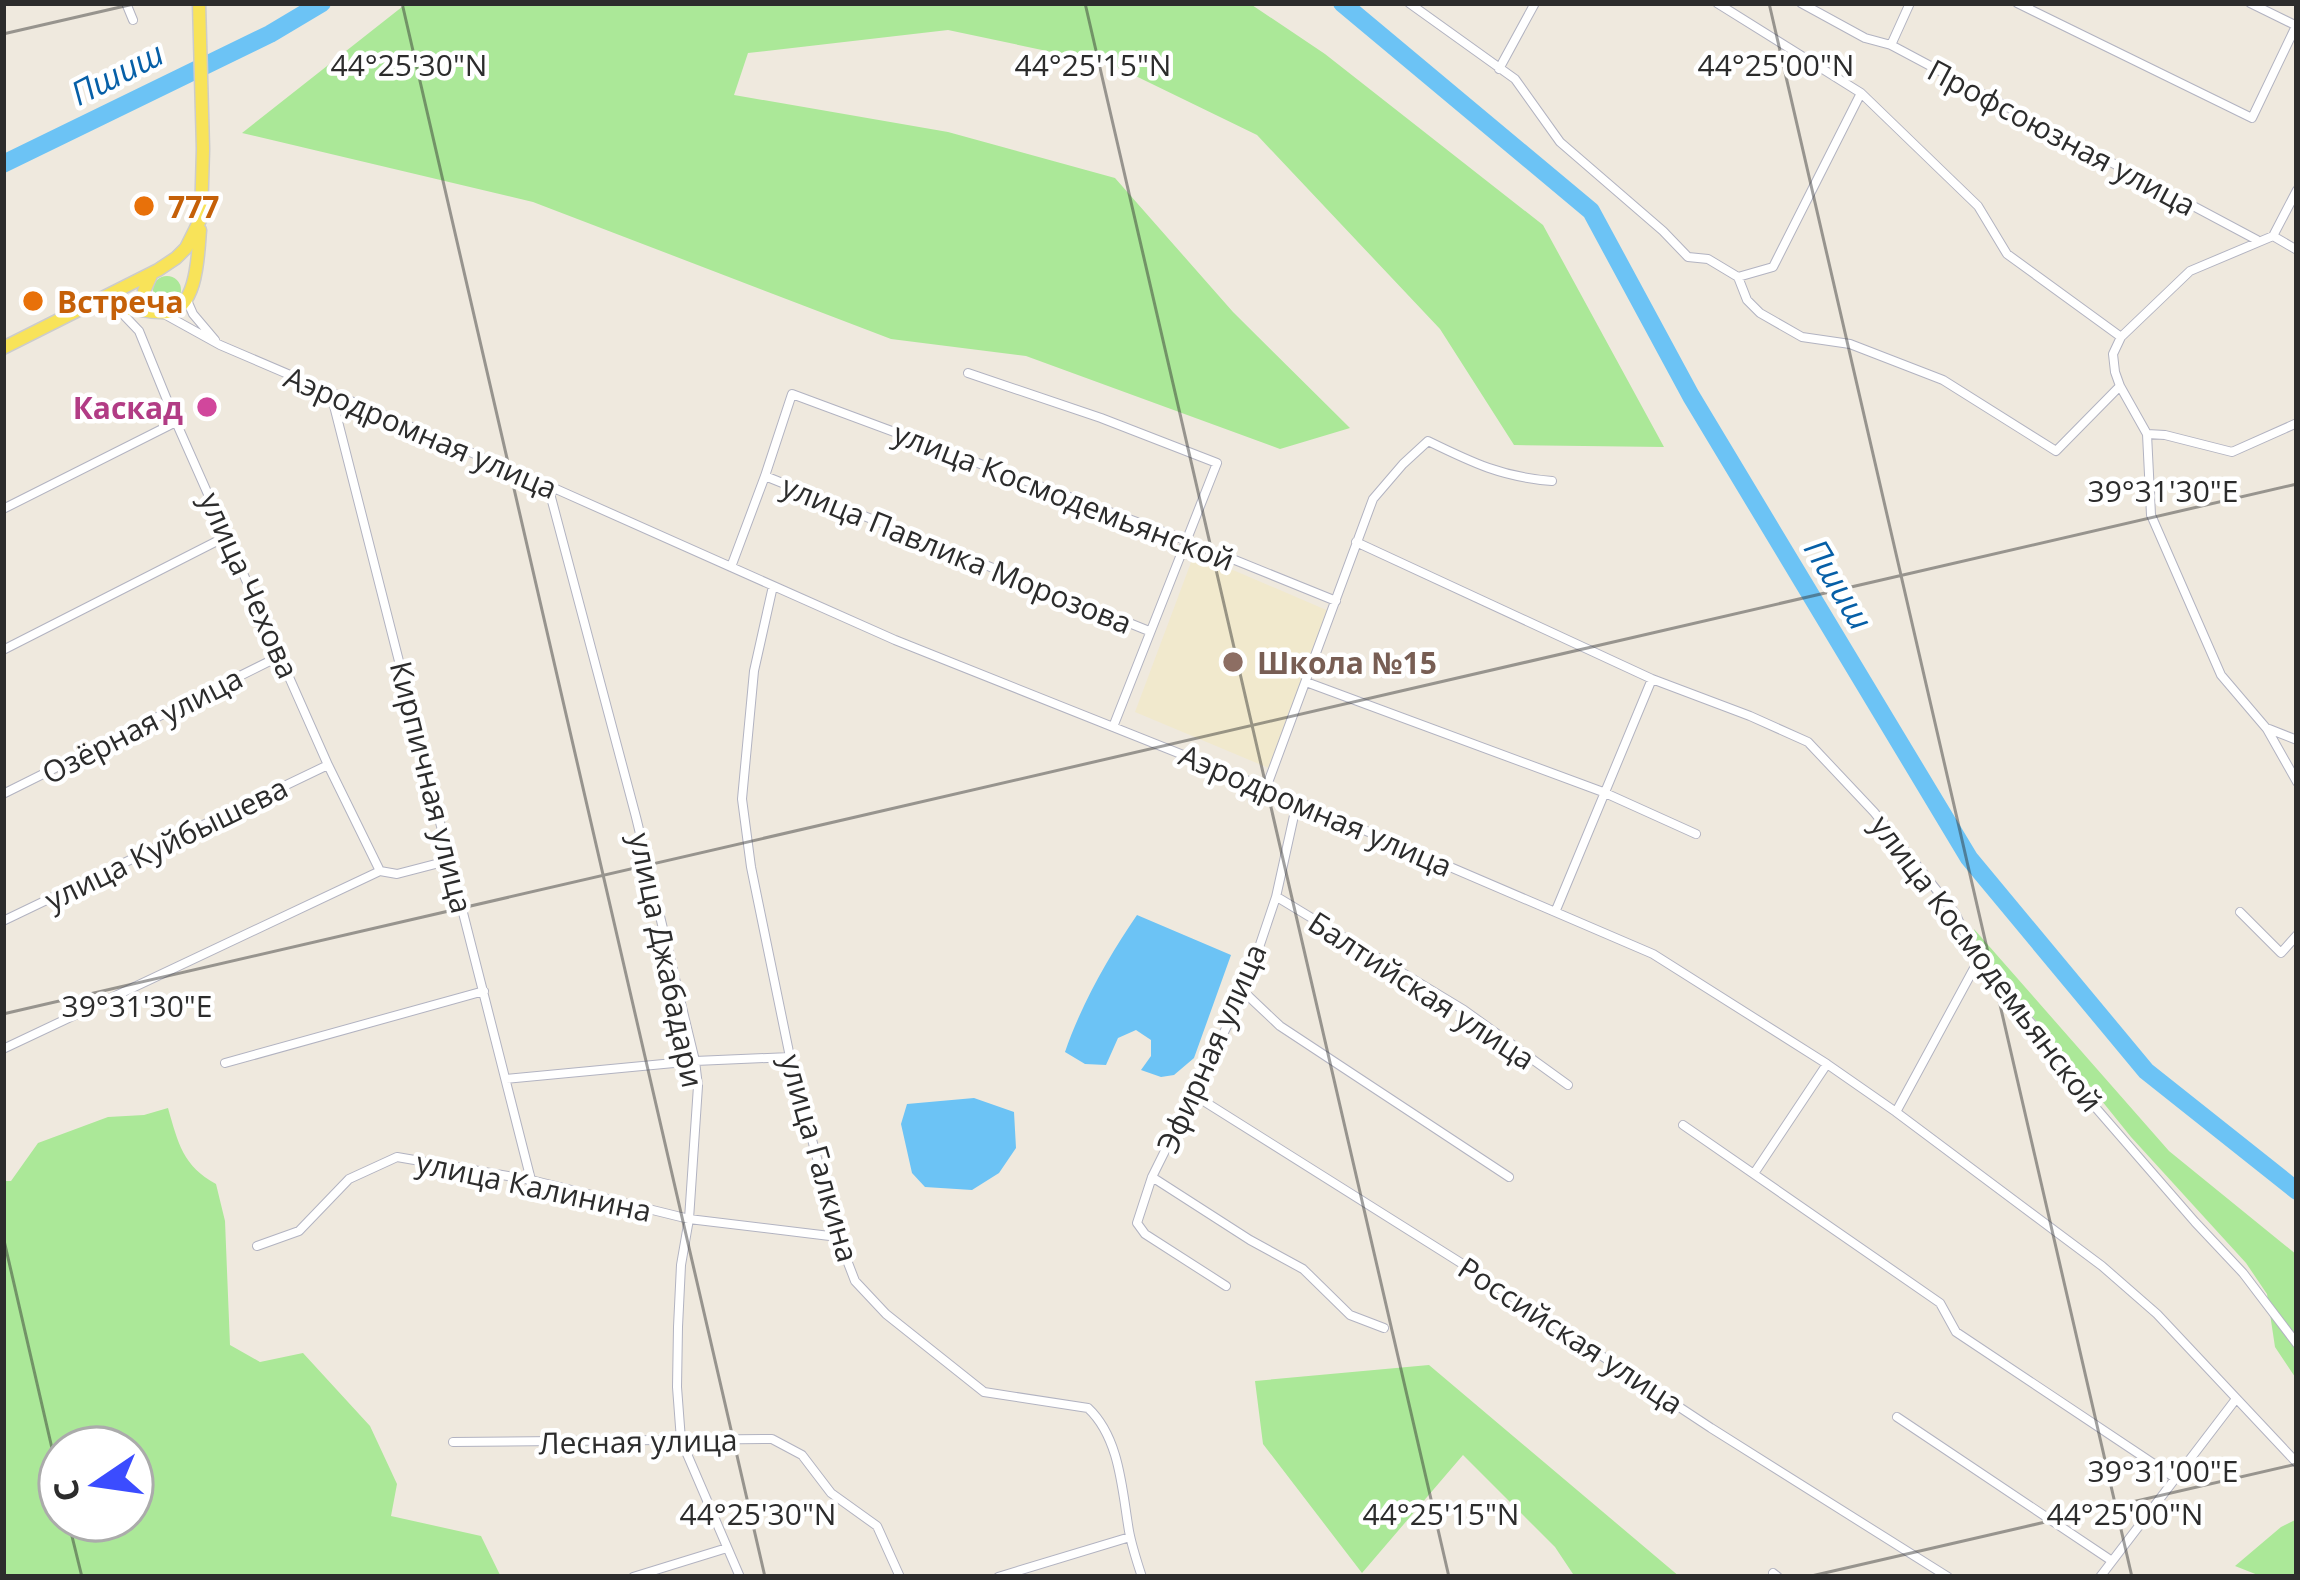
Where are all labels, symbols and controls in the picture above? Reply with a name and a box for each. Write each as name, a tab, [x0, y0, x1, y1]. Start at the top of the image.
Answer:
water label: Пшиш	[63, 30, 171, 116]
text: 44°25'30"N	[331, 44, 487, 85]
text: 44°25'15"N	[1015, 44, 1171, 85]
text: 44°25'00"N	[1698, 44, 1854, 85]
street label: Профсоюзная улица	[1921, 49, 2203, 225]
place label: 777	[168, 186, 219, 227]
marker: 777	[131, 193, 157, 219]
place label: Встреча	[57, 281, 184, 322]
marker: Встреча	[20, 288, 46, 314]
street label: Аэродромная улица	[278, 356, 564, 508]
place label: Каскад	[73, 387, 183, 428]
marker: Каскад	[194, 394, 220, 420]
street label: улица Космодемьянской	[888, 412, 1240, 580]
street label: улица Павлика Морозова	[776, 465, 1138, 643]
text: 39°31'30"E	[2088, 470, 2238, 511]
street label: улица Чехова	[191, 485, 309, 685]
water label: Пшиш	[1794, 530, 1884, 638]
place label: Школа №15	[1257, 642, 1437, 683]
marker: Школа №15	[1220, 649, 1246, 675]
street label: Озёрная улица	[35, 657, 249, 793]
street label: Кирпичная улица	[381, 657, 483, 917]
street label: Аэродромная улица	[1173, 734, 1459, 886]
street label: улица Куйбышева	[38, 766, 294, 920]
street label: улица Космодемьянской	[1862, 806, 2112, 1120]
street label: улица Джабадари	[620, 829, 714, 1091]
street label: Балтийская улица	[1301, 901, 1543, 1079]
street label: Эфирная улица	[1147, 937, 1275, 1159]
text: 39°31'30"E	[62, 985, 212, 1026]
street label: улица Галкина	[771, 1049, 869, 1267]
street label: улица Калинина	[413, 1141, 655, 1231]
street label: Российская улица	[1451, 1247, 1691, 1423]
street label: Лесная улица	[538, 1419, 738, 1463]
north arrow	[36, 1424, 156, 1544]
text: 39°31'00"E	[2088, 1450, 2238, 1491]
text: С	[42, 1476, 91, 1506]
text: 44°25'30"N	[680, 1493, 836, 1534]
text: 44°25'15"N	[1363, 1493, 1519, 1534]
text: 44°25'00"N	[2047, 1493, 2203, 1534]

